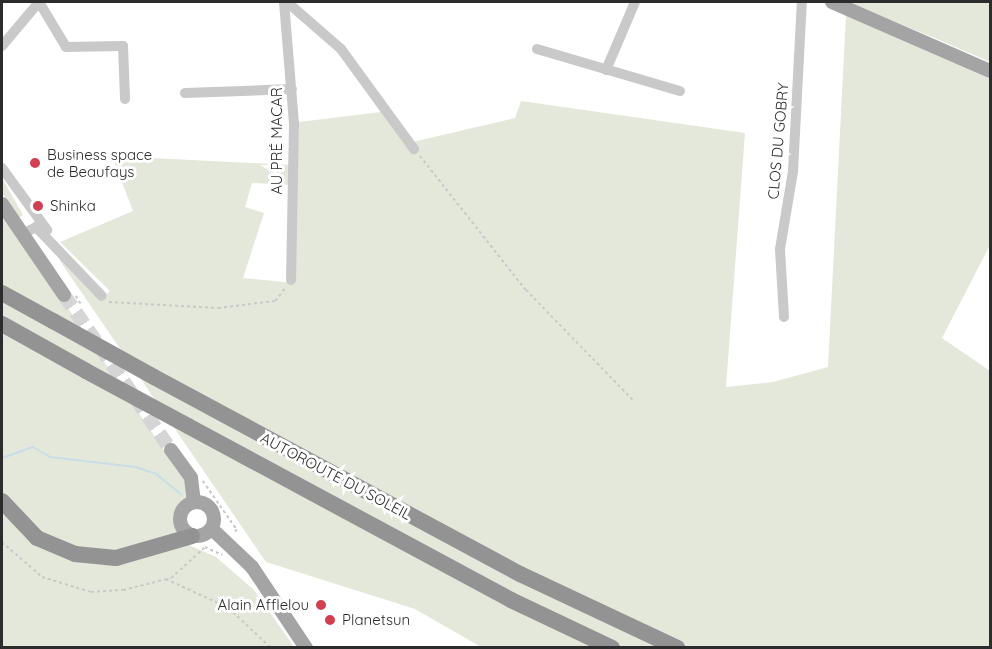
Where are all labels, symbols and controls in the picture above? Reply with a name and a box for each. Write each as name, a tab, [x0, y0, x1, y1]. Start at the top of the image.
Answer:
street label: CLOS DU GOBRY	[764, 82, 792, 200]
street label: AU PRÉ MACAR	[268, 87, 286, 195]
place label: Business space de Beaufays	[47, 145, 152, 180]
marker: Business space de Beaufays	[28, 156, 42, 170]
place label: Shinka	[50, 197, 96, 215]
marker: Shinka	[31, 199, 45, 213]
street label: AUTOROUTE DU SOLEIL	[258, 429, 414, 523]
place label: Alain Afflelou	[217, 596, 309, 614]
marker: Alain Afflelou	[314, 598, 328, 612]
place label: Planetsun	[342, 611, 410, 629]
marker: Planetsun	[323, 613, 337, 627]

